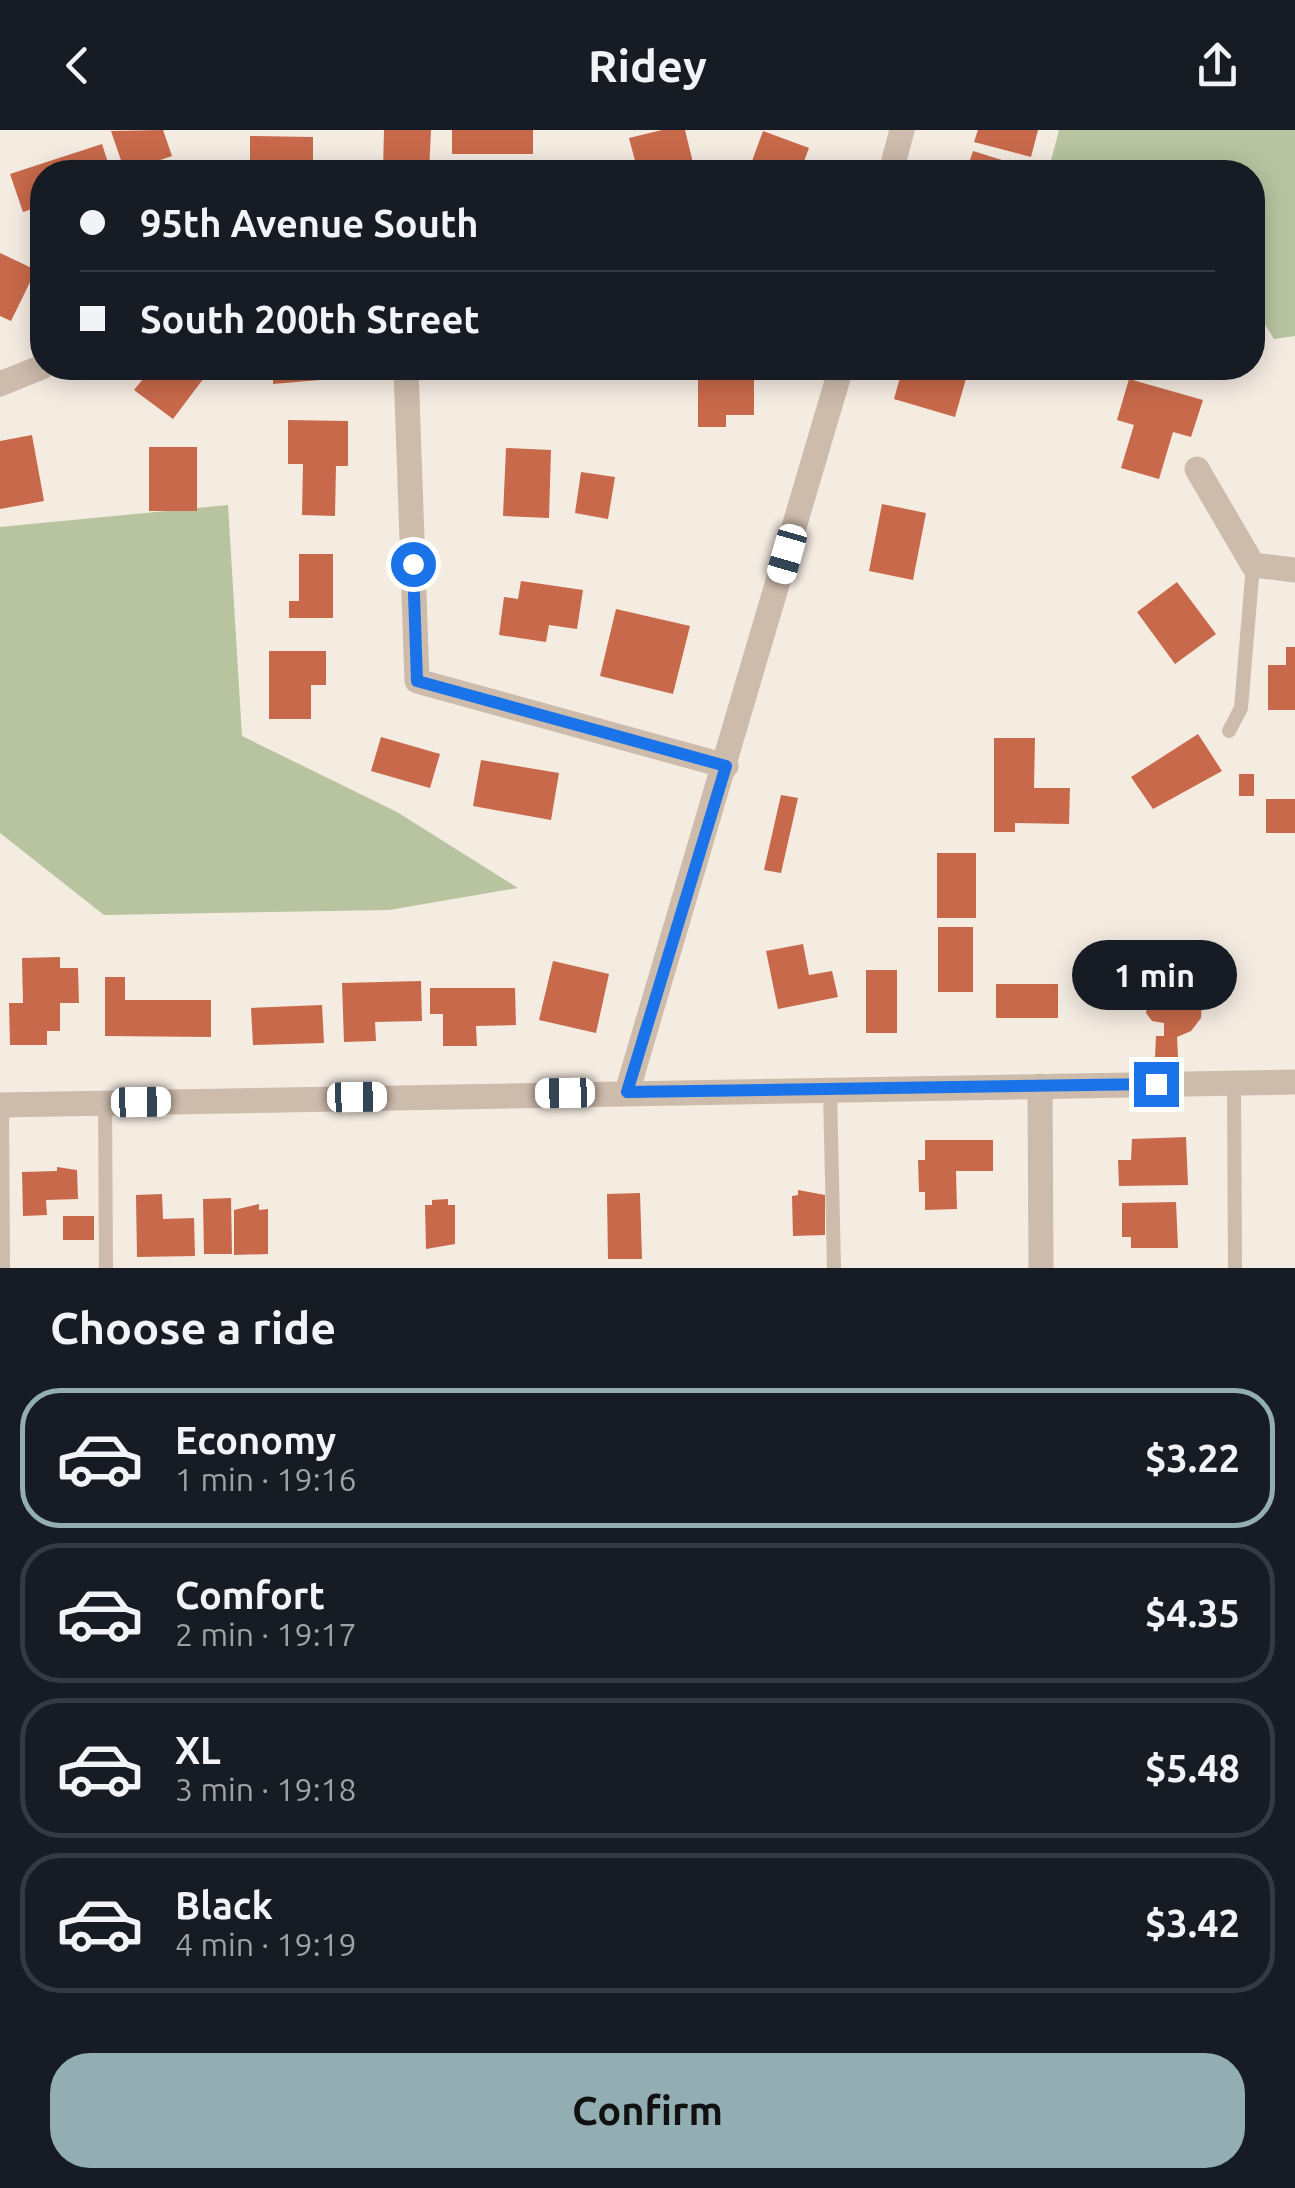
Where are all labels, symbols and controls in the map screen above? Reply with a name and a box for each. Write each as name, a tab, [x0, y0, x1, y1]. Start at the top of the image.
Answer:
icon: back	[50, 38, 105, 93]
icon: share	[1190, 38, 1245, 93]
text: Ridey	[588, 40, 707, 91]
text: 95th Avenue South	[140, 202, 479, 244]
text: South 200th Street	[140, 298, 480, 340]
car	[764, 521, 810, 587]
route start	[391, 542, 436, 587]
callout: 1 min	[1074, 939, 1238, 1009]
text: 1 min	[1114, 957, 1195, 993]
route end	[1134, 1062, 1179, 1107]
car	[535, 1077, 595, 1109]
car	[327, 1081, 387, 1113]
car	[111, 1086, 171, 1118]
text: Choose a ride	[50, 1302, 336, 1353]
icon: car	[55, 1413, 145, 1503]
text: Economy	[175, 1419, 336, 1461]
text: $3.22	[1145, 1437, 1240, 1479]
text: 1 min · 19:16	[175, 1461, 357, 1497]
icon: car	[55, 1568, 145, 1658]
text: Comfort	[175, 1574, 325, 1616]
text: $4.35	[1145, 1592, 1240, 1634]
text: 2 min · 19:17	[175, 1616, 357, 1652]
icon: car	[55, 1723, 145, 1813]
text: XL	[175, 1729, 221, 1771]
text: $5.48	[1145, 1747, 1240, 1789]
text: 3 min · 19:18	[175, 1771, 357, 1807]
icon: car	[55, 1878, 145, 1968]
text: Black	[175, 1884, 273, 1926]
text: $3.42	[1145, 1902, 1240, 1944]
text: 4 min · 19:19	[175, 1926, 357, 1962]
button: Confirm	[50, 2053, 1245, 2168]

